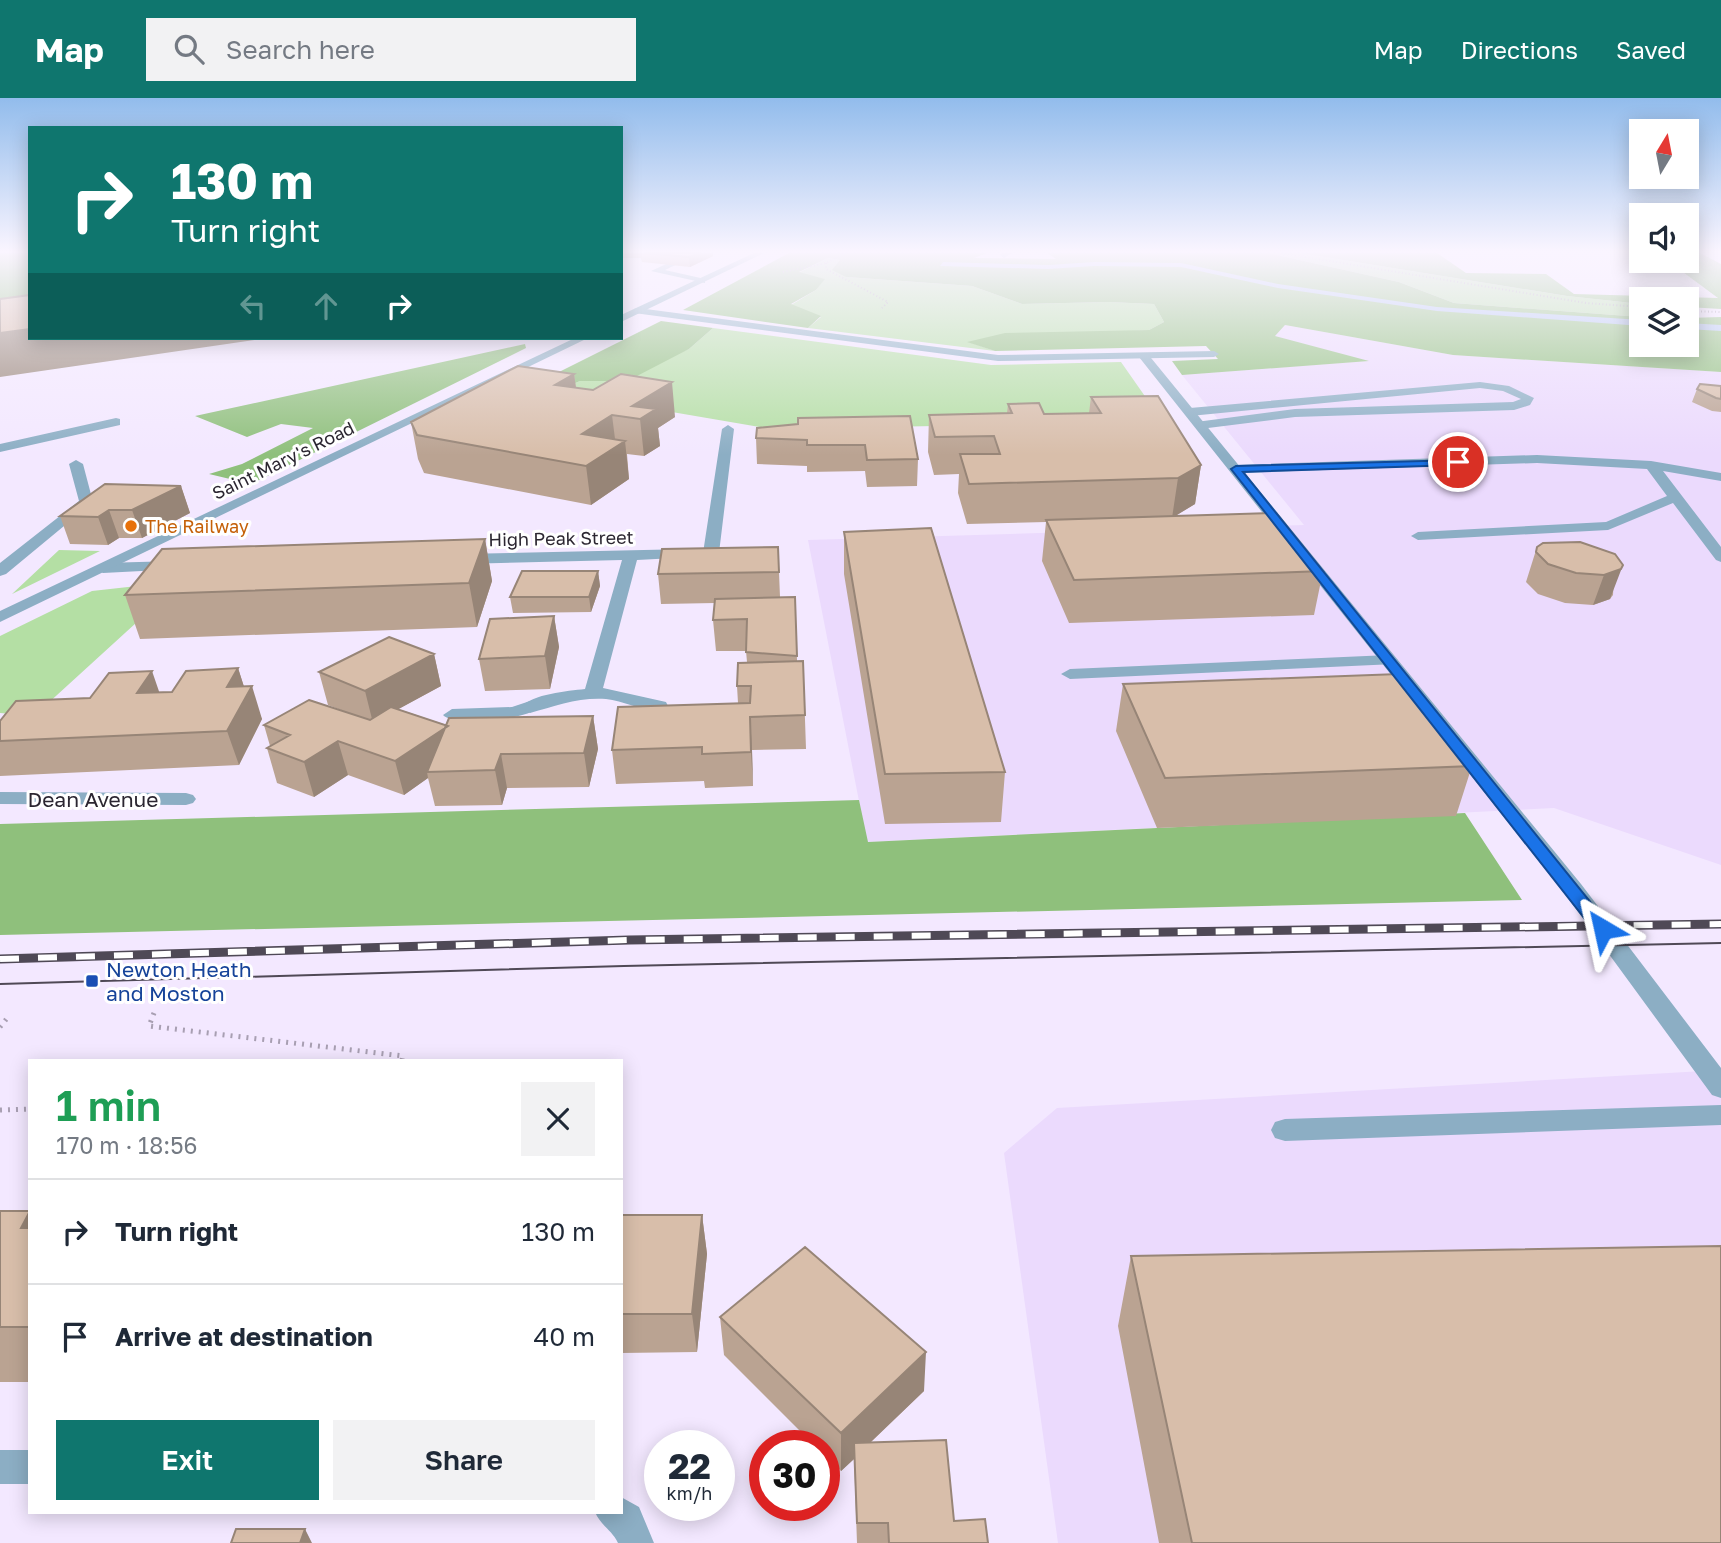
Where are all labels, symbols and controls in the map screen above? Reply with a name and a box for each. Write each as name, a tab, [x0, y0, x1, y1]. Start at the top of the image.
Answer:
search box	[146, 18, 636, 81]
text: Map	[35, 30, 104, 69]
icon: search	[170, 30, 208, 68]
text: Search here	[226, 34, 375, 65]
text: Map	[1374, 35, 1423, 64]
text: Directions	[1461, 35, 1578, 64]
text: Saved	[1616, 35, 1686, 64]
north arrow	[1629, 119, 1699, 189]
map controls	[1629, 119, 1699, 357]
text: 130 m	[171, 151, 313, 210]
icon: right	[56, 154, 147, 245]
button: sound	[1629, 203, 1699, 273]
text: Turn right	[171, 211, 320, 249]
icon: left	[234, 287, 272, 325]
icon: ahead	[307, 287, 345, 325]
icon: right	[380, 287, 418, 325]
button: layers	[1629, 287, 1699, 357]
street label: Saint Mary's Road	[208, 416, 358, 504]
pin	[1428, 432, 1488, 492]
icon: arrive	[1439, 443, 1477, 481]
place label: The Railway	[145, 515, 249, 537]
marker: The Railway	[123, 518, 139, 534]
street label: High Peak Street	[488, 526, 634, 550]
street label: Dean Avenue	[27, 786, 159, 812]
position arrow	[1566, 892, 1640, 966]
place label: Newton Heath and Moston	[106, 956, 252, 1006]
marker: Newton Heath and Moston	[84, 973, 100, 989]
text: 1 min	[56, 1080, 161, 1130]
button: close	[521, 1082, 595, 1156]
text: 170 m · 18:56	[56, 1131, 197, 1159]
icon: right	[56, 1213, 94, 1251]
text: Turn right	[115, 1216, 238, 1247]
text: 130 m	[522, 1216, 595, 1247]
icon: arrive	[56, 1318, 94, 1356]
text: Arrive at destination	[115, 1321, 373, 1352]
text: 40 m	[534, 1321, 595, 1352]
button: Exit	[56, 1420, 319, 1500]
button: Share	[333, 1420, 595, 1500]
speed limit sign: 30	[749, 1430, 840, 1521]
text: 22	[668, 1445, 711, 1487]
text: km/h	[667, 1482, 712, 1504]

